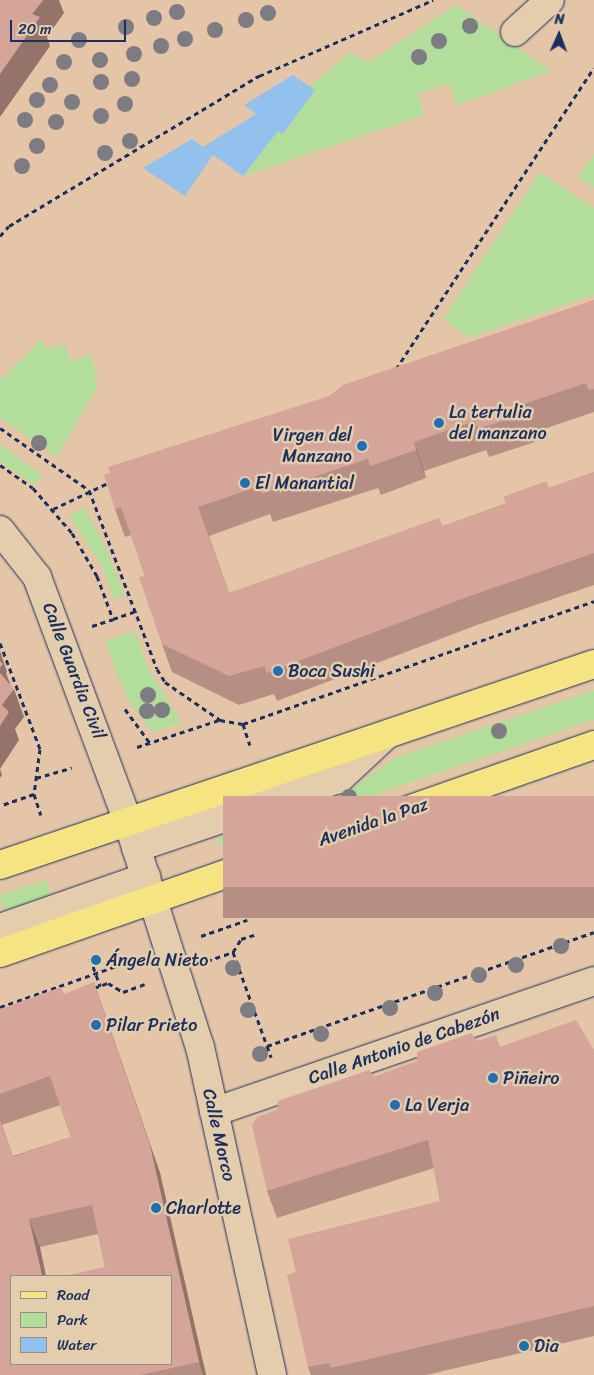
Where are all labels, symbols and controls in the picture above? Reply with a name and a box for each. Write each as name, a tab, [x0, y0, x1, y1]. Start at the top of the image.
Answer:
text: N	[554, 7, 565, 32]
scale bar	[12, 10, 129, 42]
north arrow	[534, 10, 584, 60]
text: 20 m	[18, 16, 52, 42]
place label: La tertulia del manzano	[449, 402, 546, 444]
marker: La tertulia del manzano	[433, 417, 445, 429]
place label: Virgen del Manzano	[272, 425, 352, 468]
marker: Virgen del Manzano	[356, 440, 368, 452]
place label: El Manantial	[255, 472, 353, 494]
marker: El Manantial	[239, 477, 251, 489]
street label: Calle Guardia Civil	[38, 600, 110, 742]
place label: Boca Sushi	[288, 660, 375, 682]
marker: Boca Sushi	[272, 665, 284, 677]
street label: Avenida la Paz	[315, 793, 431, 851]
place label: Ángela Nieto	[106, 949, 208, 971]
marker: Ángela Nieto	[90, 954, 102, 966]
street label: Calle Antonio de Cabezón	[305, 1003, 503, 1089]
place label: Pilar Prieto	[106, 1014, 197, 1036]
marker: Pilar Prieto	[90, 1019, 102, 1031]
place label: Piñeiro	[503, 1067, 559, 1089]
marker: Piñeiro	[487, 1072, 499, 1084]
street label: Calle Morco	[198, 1087, 240, 1183]
place label: La Verja	[405, 1094, 468, 1116]
marker: La Verja	[389, 1099, 401, 1111]
place label: Charlotte	[166, 1197, 241, 1219]
marker: Charlotte	[150, 1202, 162, 1214]
legend	[10, 1275, 172, 1365]
text: Road	[57, 1282, 89, 1308]
text: Park	[57, 1307, 88, 1333]
text: Water	[57, 1332, 97, 1358]
place label: Dia	[534, 1335, 559, 1357]
marker: Dia	[518, 1340, 530, 1352]

